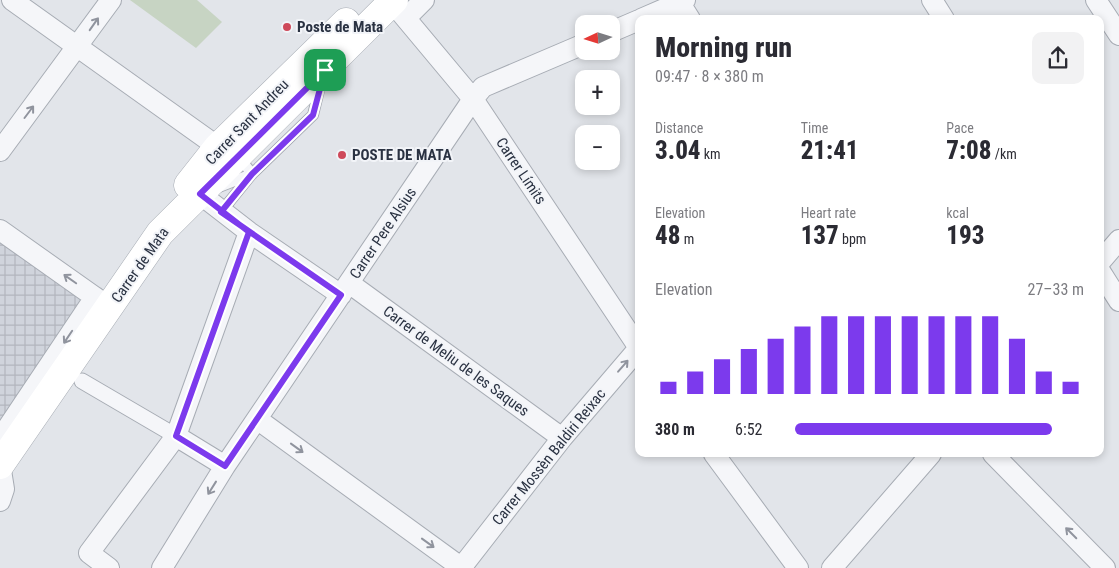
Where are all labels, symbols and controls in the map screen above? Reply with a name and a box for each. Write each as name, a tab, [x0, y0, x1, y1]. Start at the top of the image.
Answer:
north arrow	[575, 15, 620, 60]
map controls	[575, 15, 620, 170]
one-way arrow	[89, 18, 100, 31]
place label: Poste de Mata	[297, 18, 383, 36]
marker: Poste de Mata	[281, 21, 293, 33]
text: Morning run	[655, 31, 792, 64]
button: share	[1032, 32, 1084, 84]
pin	[304, 49, 346, 91]
icon: arrive	[311, 56, 339, 84]
text: 09:47 · 8 × 380 m	[655, 67, 764, 86]
button: +	[575, 70, 620, 115]
street label: Carrer Sant Andreu	[202, 75, 292, 169]
one-way arrow	[24, 105, 34, 119]
text: Distance	[655, 120, 703, 136]
text: Time	[801, 120, 828, 136]
text: Pace	[946, 120, 974, 136]
button: −	[575, 125, 620, 170]
street label: Carrer Límits	[492, 134, 550, 208]
text: 3.04	[655, 136, 701, 165]
text: 21:41	[801, 136, 859, 165]
text: 7:08	[946, 136, 992, 165]
place label: POSTE DE MATA	[352, 146, 452, 164]
text: km	[701, 146, 721, 162]
text: /km	[992, 146, 1017, 162]
marker: POSTE DE MATA	[336, 149, 348, 161]
street label: Carrer Pere Alsius	[346, 184, 420, 282]
text: Elevation	[655, 205, 705, 221]
text: Heart rate	[801, 205, 856, 221]
text: kcal	[946, 205, 969, 221]
text: 48	[655, 221, 680, 250]
text: 137	[801, 221, 839, 250]
text: 193	[946, 221, 984, 250]
street label: Carrer de Mata	[107, 224, 173, 306]
text: m	[680, 231, 694, 247]
text: bpm	[839, 231, 866, 247]
one-way arrow	[63, 274, 77, 284]
text: Elevation	[655, 280, 713, 299]
text: 27–33 m	[1028, 280, 1084, 299]
street label: Carrer de Meliu de les Saques	[380, 302, 533, 420]
one-way arrow	[63, 330, 73, 344]
one-way arrow	[617, 360, 628, 373]
street label: Carrer Mossèn Baldiri Reixac	[488, 385, 610, 529]
text: 380 m	[655, 420, 695, 439]
text: 6:52	[735, 420, 762, 439]
one-way arrow	[289, 442, 303, 453]
one-way arrow	[206, 480, 216, 494]
one-way arrow	[1065, 527, 1077, 539]
one-way arrow	[421, 538, 435, 548]

